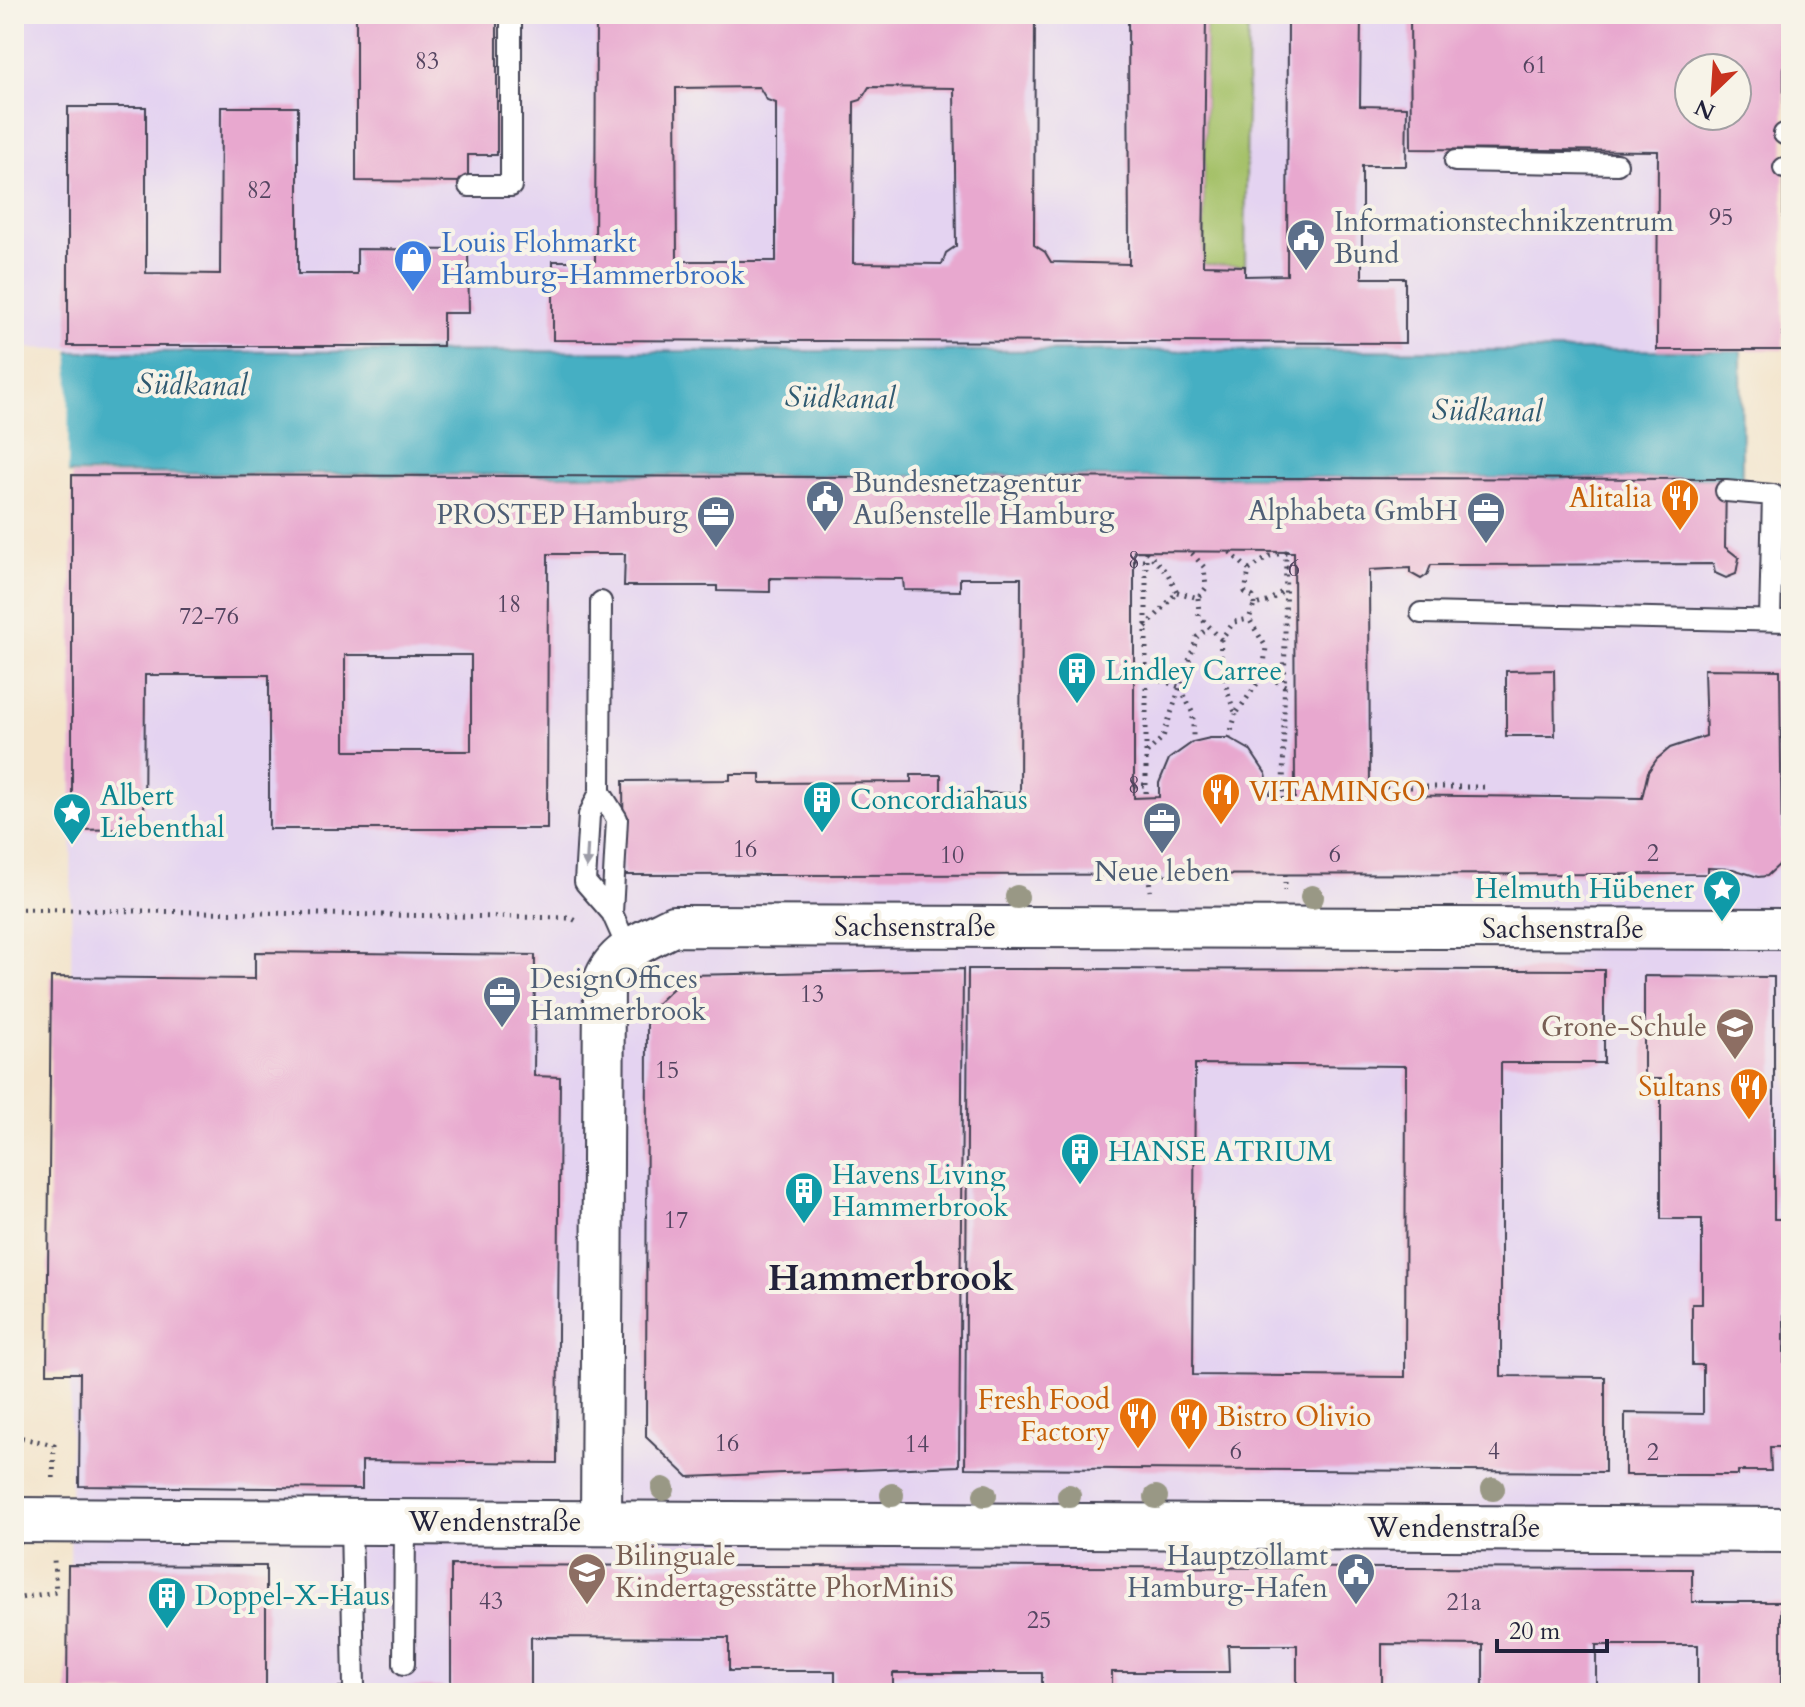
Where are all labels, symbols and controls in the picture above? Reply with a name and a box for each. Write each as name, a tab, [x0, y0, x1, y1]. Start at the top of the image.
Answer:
house number: 83	[415, 45, 439, 78]
house number: 61	[1523, 49, 1547, 82]
north arrow	[1673, 52, 1753, 132]
text: N	[1690, 92, 1720, 127]
house number: 82	[247, 174, 271, 207]
house number: 95	[1709, 201, 1733, 234]
place label: Informationstechnikzentrum Bund	[1334, 203, 1674, 273]
public building icon: Informationstechnikzentrum Bund	[1285, 217, 1327, 272]
place label: Louis Flohmarkt Hamburg-Hammerbrook	[441, 224, 745, 294]
shop icon: Louis Flohmarkt Hamburg-Hammerbrook	[392, 238, 434, 293]
water label: Südkanal	[136, 364, 249, 406]
water label: Südkanal	[784, 377, 897, 419]
water label: Südkanal	[1431, 390, 1544, 432]
place label: Bundesnetzagentur Außenstelle Hamburg	[853, 464, 1115, 534]
restaurant icon: Alitalia	[1659, 477, 1701, 532]
public building icon: Bundesnetzagentur Außenstelle Hamburg	[804, 478, 846, 533]
place label: Alitalia	[1569, 479, 1652, 517]
office icon: Alphabeta GmbH	[1465, 490, 1507, 545]
place label: Alphabeta GmbH	[1248, 492, 1458, 530]
office icon: PROSTEP Hamburg	[695, 494, 737, 549]
place label: PROSTEP Hamburg	[436, 496, 688, 534]
house number: 8	[1128, 544, 1140, 577]
house number: 6	[1288, 552, 1300, 585]
house number: 18	[497, 588, 521, 621]
house number: 72-76	[179, 600, 239, 633]
building icon: Lindley Carree	[1056, 650, 1098, 705]
place label: Lindley Carree	[1105, 652, 1282, 690]
house number: 8	[1128, 769, 1140, 802]
restaurant icon: VITAMINGO	[1200, 771, 1242, 826]
place label: VITAMINGO	[1249, 773, 1426, 811]
place label: Albert Liebenthal	[100, 777, 225, 847]
building icon: Concordiahaus	[801, 779, 843, 834]
place label: Concordiahaus	[850, 781, 1028, 819]
place icon: Albert Liebenthal	[51, 791, 93, 846]
office icon: Neue leben	[1141, 800, 1183, 855]
house number: 16	[733, 833, 757, 866]
house number: 2	[1647, 837, 1659, 870]
house number: 6	[1329, 838, 1341, 871]
house number: 10	[940, 839, 964, 872]
one-way arrow	[580, 845, 593, 870]
place label: Neue leben	[1094, 853, 1230, 891]
place icon: Helmuth Hübener	[1701, 868, 1743, 923]
place label: Helmuth Hübener	[1475, 870, 1695, 908]
street label: Sachsenstraße	[834, 908, 996, 946]
street label: Sachsenstraße	[1482, 910, 1644, 948]
place label: DesignOffices Hammerbrook	[530, 960, 706, 1030]
office icon: DesignOffices Hammerbrook	[481, 974, 523, 1029]
house number: 13	[800, 978, 824, 1011]
school or university icon: Grone-Schule	[1714, 1006, 1756, 1061]
place label: Grone-Schule	[1541, 1008, 1707, 1046]
house number: 15	[655, 1054, 679, 1087]
restaurant icon: Sultans	[1728, 1066, 1770, 1121]
place label: Sultans	[1638, 1068, 1721, 1106]
building icon: HANSE ATRIUM	[1059, 1131, 1101, 1186]
place label: HANSE ATRIUM	[1108, 1133, 1333, 1171]
place label: Havens Living Hammerbrook	[832, 1156, 1008, 1226]
building icon: Havens Living Hammerbrook	[783, 1170, 825, 1225]
house number: 17	[664, 1204, 688, 1237]
district label: Hammerbrook	[768, 1254, 1014, 1303]
place label: Fresh Food Factory	[978, 1381, 1110, 1451]
restaurant icon: Fresh Food Factory	[1117, 1395, 1159, 1450]
restaurant icon: Bistro Olivio	[1168, 1396, 1210, 1451]
place label: Bistro Olivio	[1217, 1398, 1371, 1436]
house number: 16	[715, 1427, 739, 1460]
house number: 14	[905, 1428, 929, 1461]
house number: 6	[1230, 1435, 1242, 1468]
house number: 4	[1488, 1435, 1500, 1468]
house number: 2	[1647, 1436, 1659, 1469]
street label: Wendenstraße	[407, 1503, 582, 1541]
street label: Wendenstraße	[1366, 1509, 1541, 1547]
place label: Bilinguale Kindertagesstätte PhorMiniS	[615, 1537, 954, 1607]
place label: Hauptzollamt Hamburg-Hafen	[1127, 1537, 1328, 1607]
school or university icon: Bilinguale Kindertagesstätte PhorMiniS	[566, 1551, 608, 1606]
public building icon: Hauptzollamt Hamburg-Hafen	[1335, 1551, 1377, 1606]
building icon: Doppel-X-Haus	[146, 1575, 188, 1630]
place label: Doppel-X-Haus	[195, 1577, 390, 1615]
house number: 43	[479, 1585, 503, 1618]
house number: 21a	[1447, 1586, 1482, 1619]
scale bar	[1497, 1603, 1607, 1653]
house number: 25	[1027, 1604, 1051, 1637]
text: 20 m	[1509, 1615, 1561, 1648]

